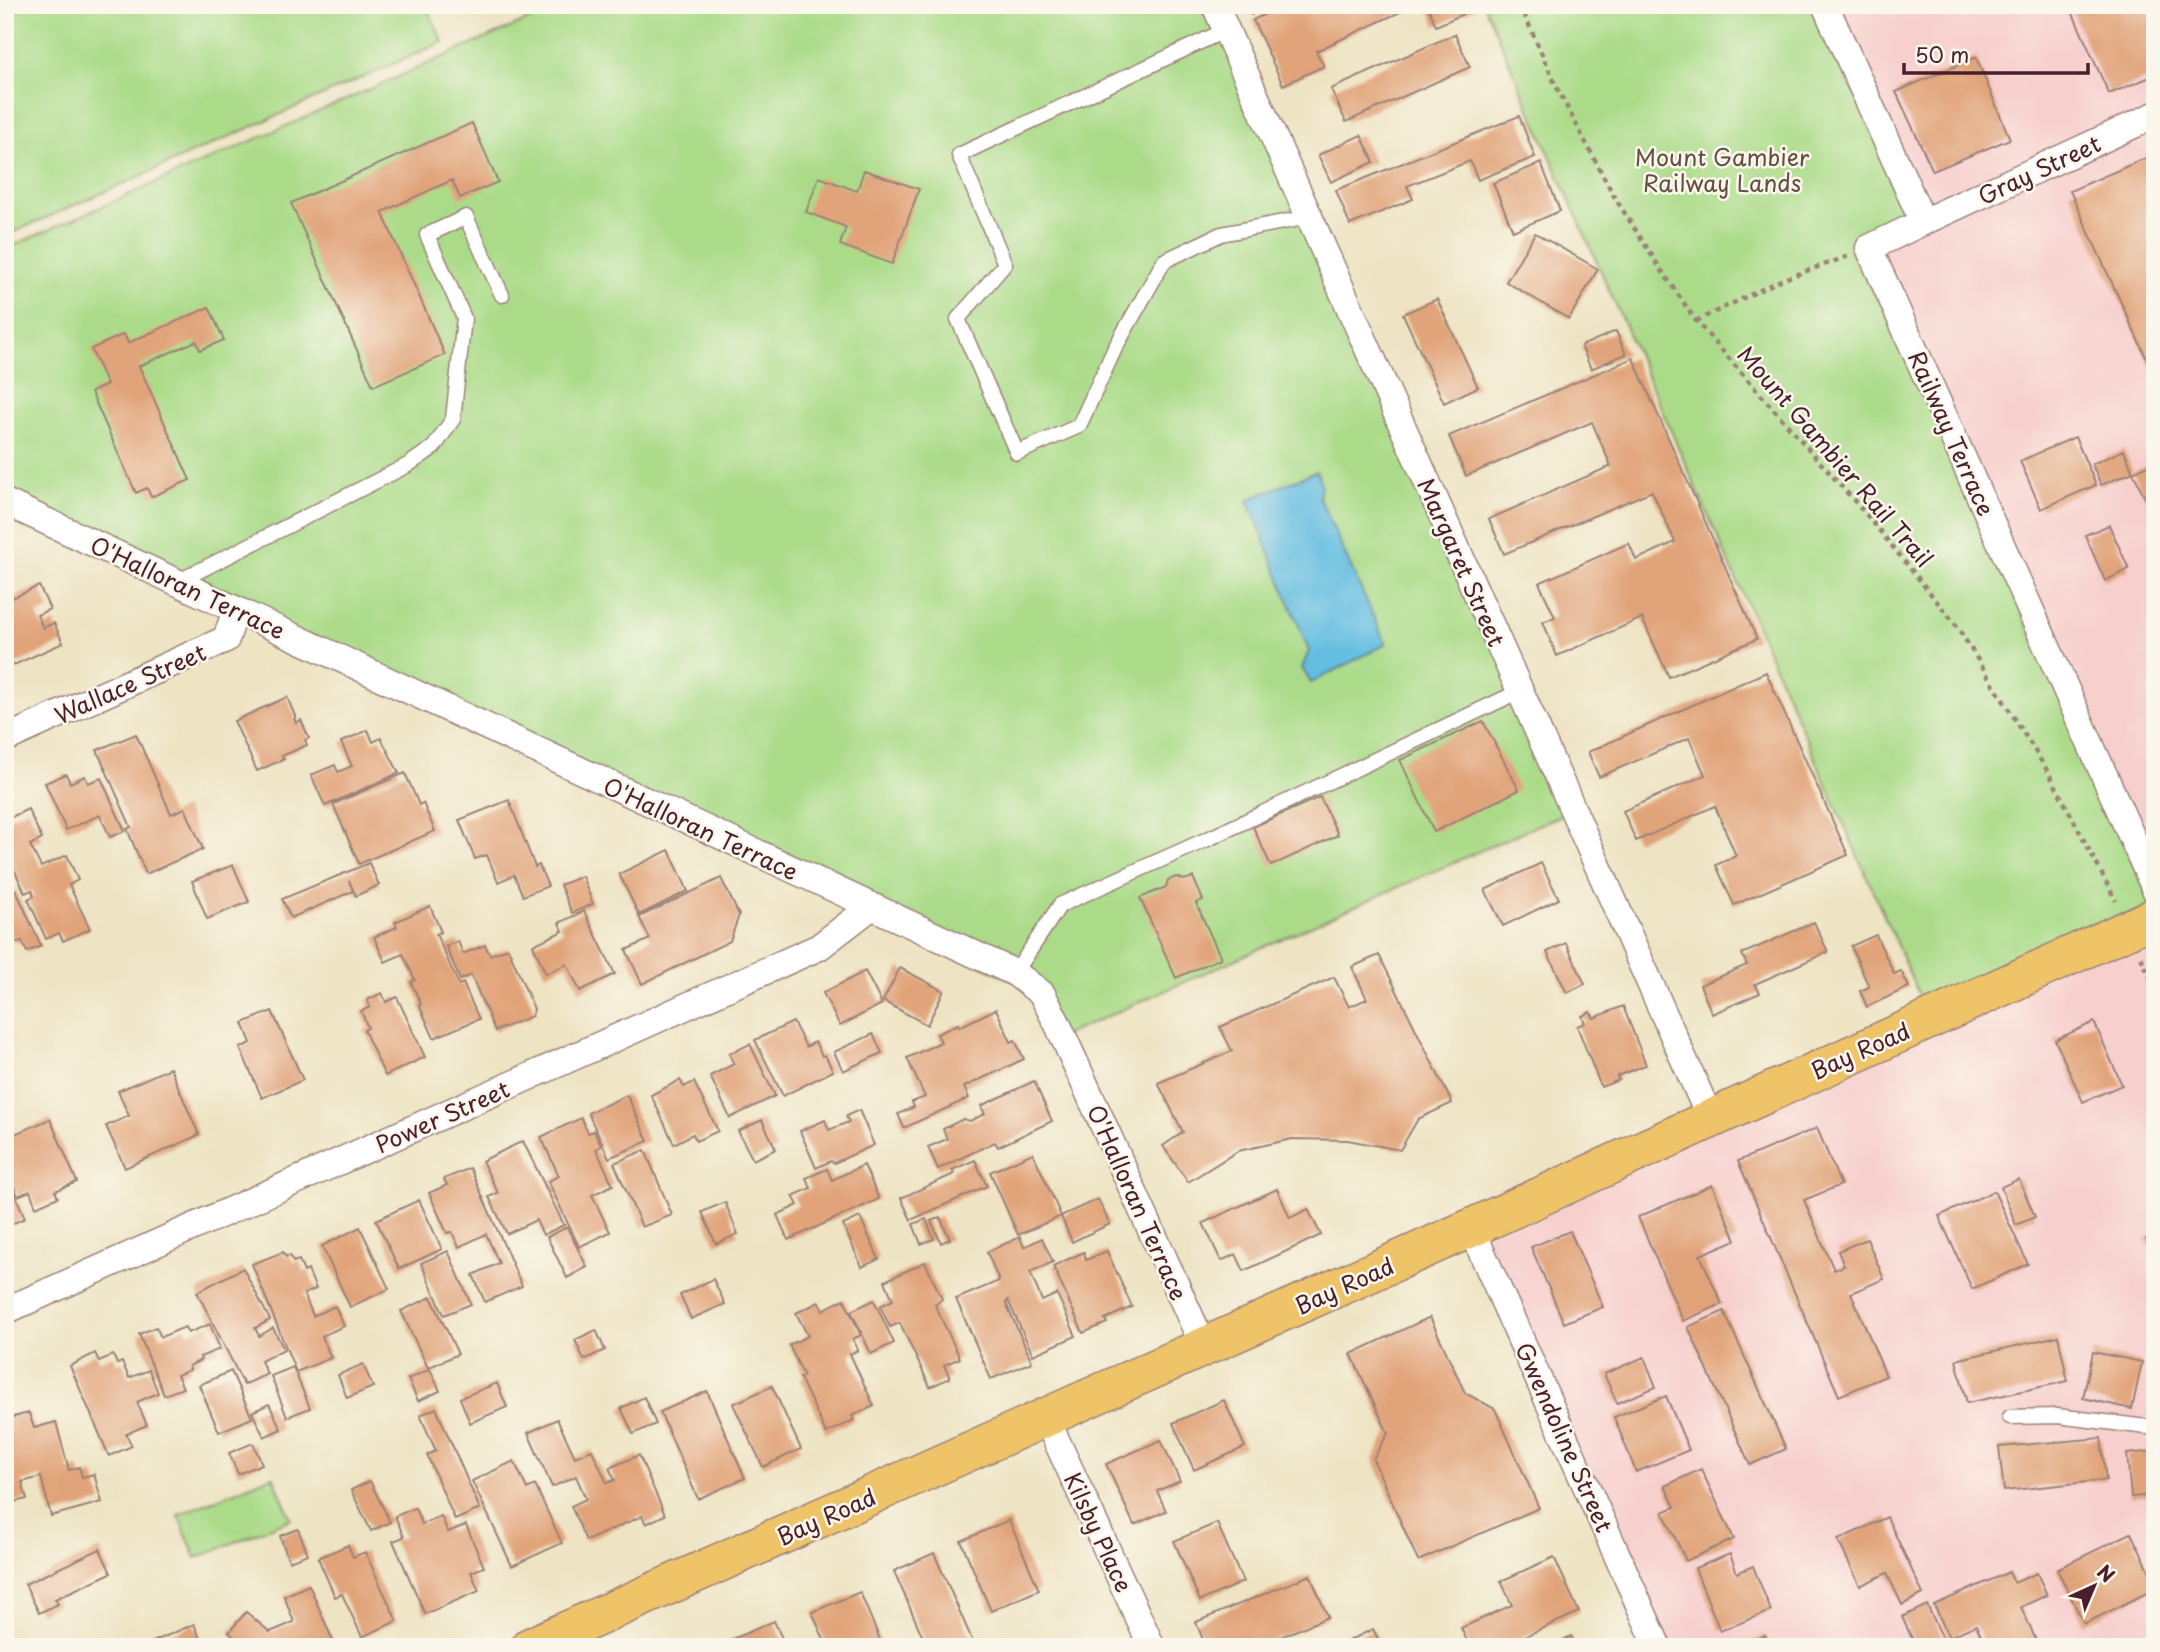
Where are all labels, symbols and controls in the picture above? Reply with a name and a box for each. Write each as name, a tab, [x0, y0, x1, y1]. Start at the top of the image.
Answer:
scale bar	[1904, 32, 2088, 76]
text: 50 m	[1915, 38, 1969, 70]
street label: Gray Street	[1972, 125, 2106, 213]
park label: Mount Gambier Railway Lands	[1635, 139, 1810, 200]
street label: Mount Gambier Rail Trail	[1730, 337, 1942, 575]
street label: Railway Terrace	[1900, 345, 2004, 521]
street label: Margaret Street	[1409, 472, 1515, 652]
street label: O'Halloran Terrace	[85, 527, 291, 647]
street label: Wallace Street	[49, 634, 211, 732]
street label: O'Halloran Terrace	[598, 768, 804, 888]
street label: Bay Road	[1805, 1013, 1915, 1087]
street label: Power Street	[369, 1071, 515, 1161]
street label: O'Halloran Terrace	[1079, 1098, 1197, 1306]
street label: Bay Road	[1289, 1248, 1399, 1322]
street label: Gwendoline Street	[1507, 1337, 1623, 1537]
street label: Kilsby Place	[1056, 1466, 1142, 1598]
street label: Bay Road	[771, 1479, 881, 1553]
north arrow	[2058, 1550, 2128, 1620]
text: N	[2091, 1558, 2122, 1588]

